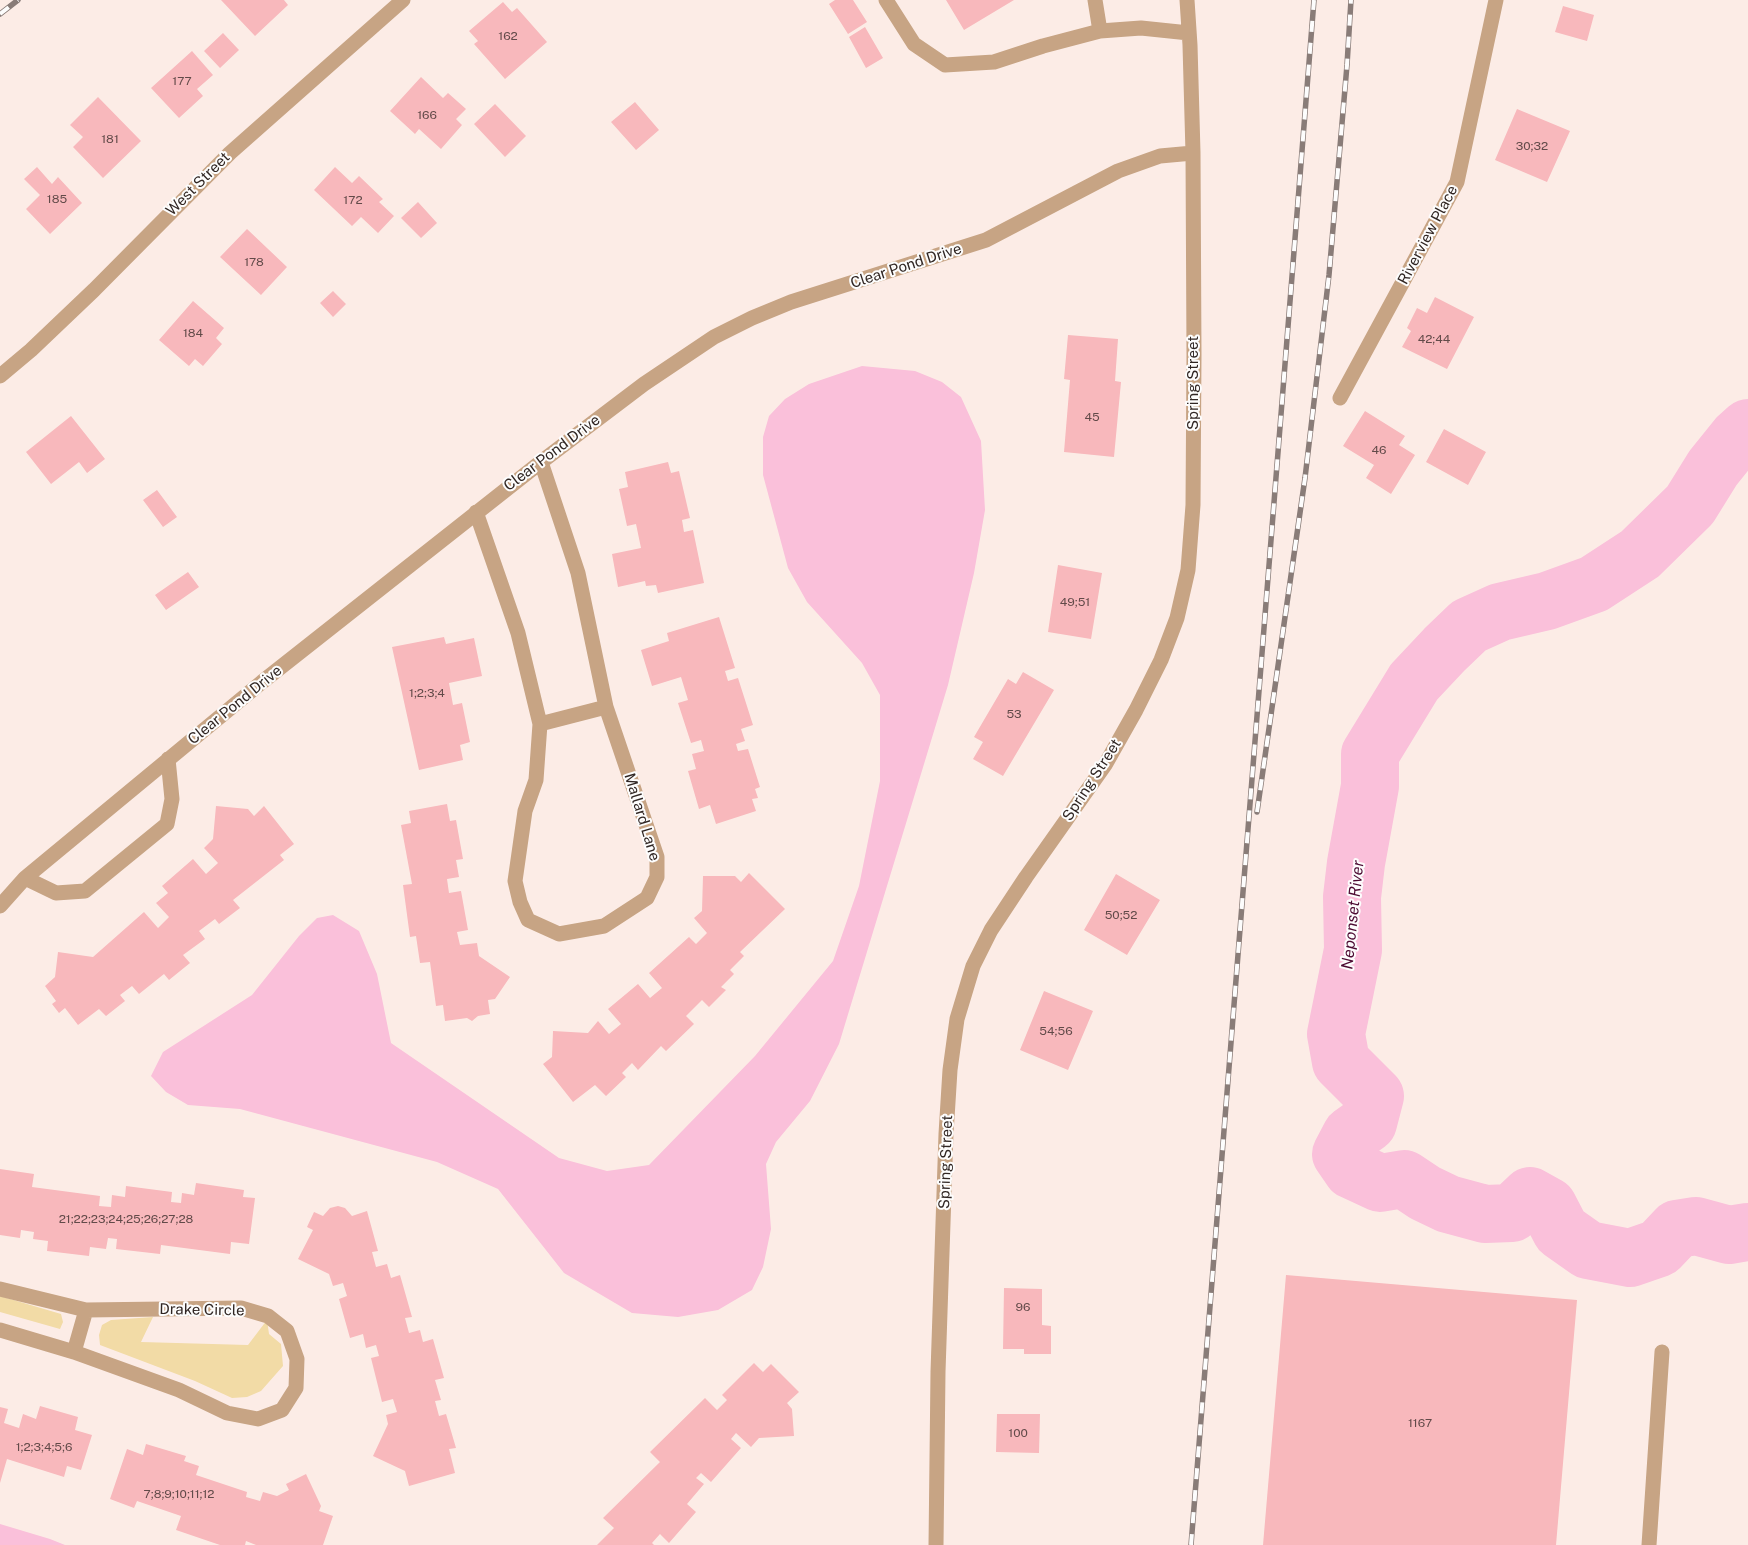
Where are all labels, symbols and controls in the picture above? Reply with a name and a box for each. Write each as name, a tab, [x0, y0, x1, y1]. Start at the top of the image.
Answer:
house number: 162	[498, 29, 518, 43]
house number: 177	[172, 74, 192, 88]
house number: 166	[417, 108, 437, 122]
house number: 181	[101, 132, 119, 146]
house number: 30;32	[1516, 139, 1548, 153]
street label: West Street	[162, 148, 234, 220]
street label: Riverview Place	[1394, 182, 1462, 288]
house number: 185	[47, 192, 67, 206]
house number: 172	[343, 193, 363, 207]
street label: Clear Pond Drive	[848, 240, 964, 292]
house number: 178	[244, 255, 264, 269]
house number: 184	[183, 326, 203, 340]
house number: 42;44	[1418, 332, 1450, 346]
street label: Spring Street	[1184, 336, 1202, 430]
house number: 45	[1084, 410, 1100, 424]
street label: Clear Pond Drive	[500, 411, 604, 495]
house number: 46	[1371, 443, 1387, 457]
house number: 49;51	[1060, 595, 1090, 609]
street label: Clear Pond Drive	[184, 662, 286, 748]
house number: 1;2;3;4	[409, 686, 445, 700]
house number: 53	[1006, 707, 1022, 721]
street label: Spring Street	[1059, 736, 1125, 824]
street label: Mallard Lane	[620, 771, 664, 863]
water label: Neponset River	[1338, 860, 1368, 970]
house number: 50;52	[1105, 908, 1137, 922]
house number: 54;56	[1039, 1024, 1073, 1038]
street label: Spring Street	[935, 1115, 957, 1209]
house number: 21;22;23;24;25;26;27;28	[59, 1212, 193, 1226]
street label: Drake Circle	[159, 1300, 245, 1320]
house number: 96	[1016, 1300, 1030, 1314]
house number: 1167	[1408, 1416, 1432, 1430]
house number: 100	[1008, 1426, 1028, 1440]
house number: 1;2;3;4;5;6	[16, 1440, 72, 1454]
house number: 7;8;9;10;11;12	[144, 1487, 214, 1501]

